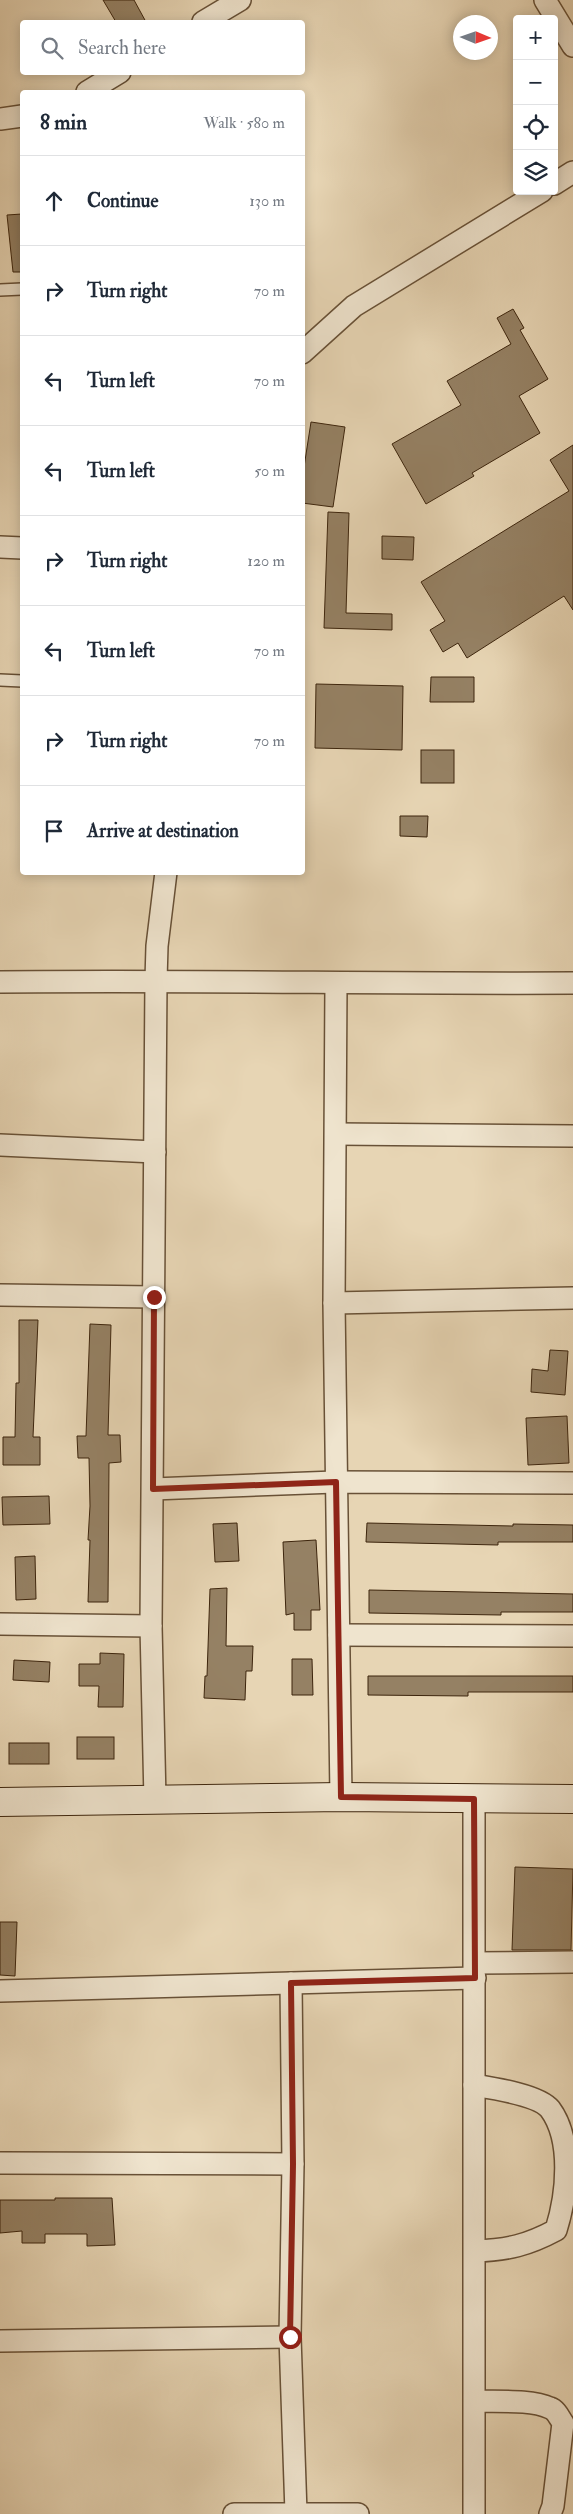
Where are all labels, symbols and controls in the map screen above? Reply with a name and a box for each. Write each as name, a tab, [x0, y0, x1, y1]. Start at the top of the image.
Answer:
north arrow	[453, 15, 498, 60]
map controls	[513, 15, 558, 195]
button: +	[513, 15, 558, 60]
search box	[20, 20, 305, 75]
icon: search	[38, 34, 66, 62]
text: Search here	[78, 36, 166, 60]
button: −	[513, 60, 558, 105]
button: locate	[513, 105, 558, 150]
text: 8 min	[40, 109, 87, 136]
text: Walk · 580 m	[203, 113, 285, 133]
button: layers	[513, 150, 558, 195]
icon: ahead	[40, 187, 68, 215]
text: Continue	[87, 189, 158, 213]
text: 130 m	[249, 191, 285, 211]
icon: right	[40, 277, 68, 305]
text: Turn right	[87, 279, 167, 303]
text: 70 m	[254, 281, 285, 301]
icon: left	[40, 367, 68, 395]
text: Turn left	[87, 369, 155, 393]
text: 70 m	[254, 371, 285, 391]
icon: left	[40, 457, 68, 485]
text: Turn left	[87, 459, 155, 483]
text: 50 m	[254, 461, 285, 481]
icon: right	[40, 547, 68, 575]
text: Turn right	[87, 549, 167, 573]
text: 120 m	[247, 551, 285, 571]
icon: left	[40, 637, 68, 665]
text: Turn left	[87, 639, 155, 663]
text: 70 m	[254, 641, 285, 661]
icon: right	[40, 727, 68, 755]
text: Turn right	[87, 729, 167, 753]
text: 70 m	[254, 731, 285, 751]
icon: arrive	[40, 817, 68, 845]
text: Arrive at destination	[87, 819, 239, 843]
route end	[143, 1286, 166, 1309]
route start	[279, 2326, 302, 2349]

